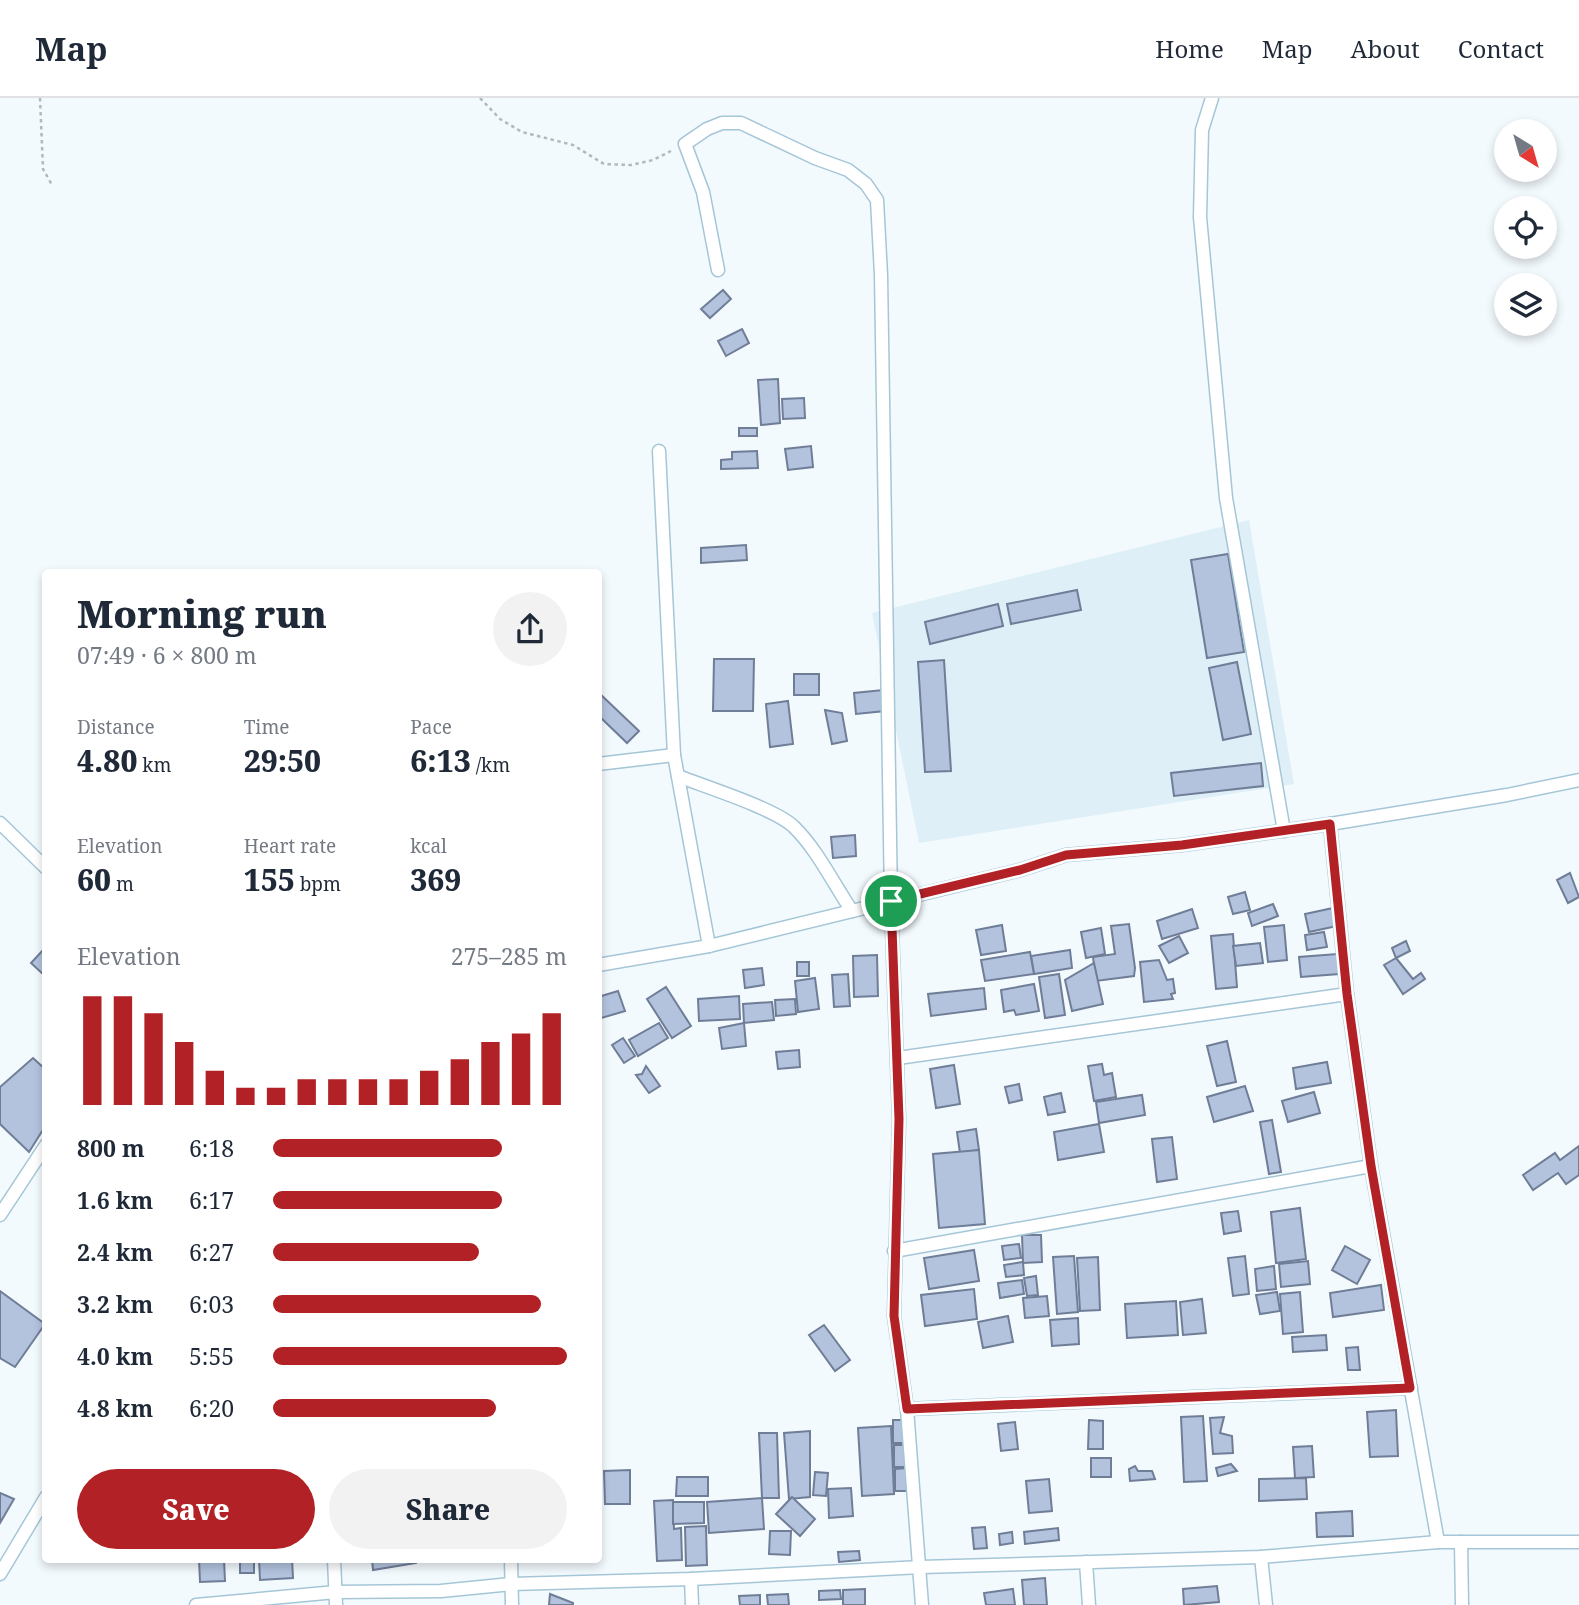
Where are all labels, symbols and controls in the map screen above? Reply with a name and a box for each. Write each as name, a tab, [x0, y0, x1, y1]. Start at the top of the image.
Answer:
text: Map	[35, 26, 108, 71]
text: Home	[1155, 32, 1224, 65]
text: Map	[1262, 32, 1313, 65]
text: About	[1351, 32, 1420, 65]
text: Contact	[1458, 32, 1544, 65]
north arrow	[1494, 119, 1558, 182]
map controls	[1494, 119, 1557, 336]
button: locate	[1494, 196, 1557, 259]
button: layers	[1494, 273, 1557, 336]
text: Morning run	[77, 587, 327, 639]
button: share	[493, 592, 567, 666]
text: 07:49 · 6 × 800 m	[77, 639, 257, 671]
text: Distance	[77, 714, 155, 740]
text: Time	[244, 714, 290, 740]
text: Pace	[410, 714, 452, 740]
text: 4.80	[77, 740, 137, 781]
text: 29:50	[244, 740, 321, 781]
text: 6:13	[410, 740, 471, 781]
text: km	[137, 752, 171, 778]
text: /km	[471, 752, 510, 778]
text: Elevation	[77, 833, 163, 859]
text: Heart rate	[244, 833, 336, 859]
text: kcal	[410, 833, 447, 859]
text: 60	[77, 859, 111, 900]
text: 155	[244, 859, 295, 900]
text: 369	[410, 859, 461, 900]
text: m	[111, 871, 134, 897]
text: bpm	[295, 871, 341, 897]
pin	[861, 871, 921, 931]
icon: arrive	[872, 882, 910, 920]
text: Elevation	[77, 940, 181, 972]
text: 275–285 m	[451, 940, 567, 972]
text: 800 m	[77, 1132, 145, 1164]
text: 6:18	[189, 1132, 234, 1164]
text: 1.6 km	[77, 1184, 153, 1216]
text: 6:17	[189, 1184, 234, 1216]
text: 2.4 km	[77, 1236, 153, 1268]
text: 6:27	[189, 1236, 234, 1268]
text: 3.2 km	[77, 1288, 153, 1320]
text: 6:03	[189, 1288, 234, 1320]
text: 4.0 km	[77, 1340, 153, 1372]
text: 5:55	[189, 1340, 234, 1372]
text: 4.8 km	[77, 1392, 153, 1424]
text: 6:20	[189, 1392, 234, 1424]
button: Save	[77, 1469, 315, 1549]
button: Share	[329, 1469, 567, 1549]

